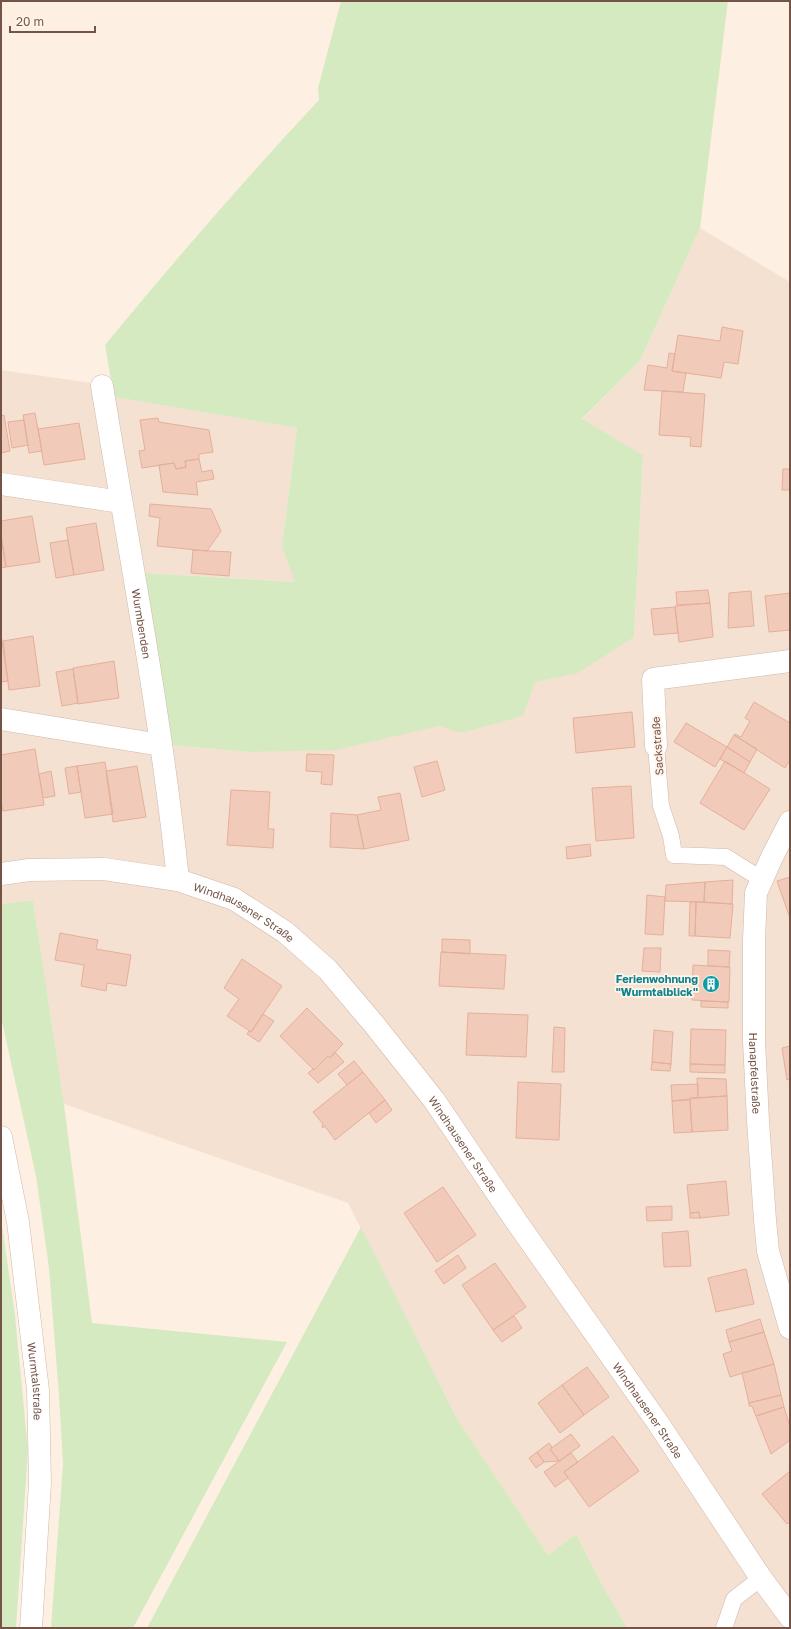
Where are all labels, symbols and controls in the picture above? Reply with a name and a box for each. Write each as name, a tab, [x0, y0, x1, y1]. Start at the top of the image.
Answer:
scale bar	[10, 8, 95, 34]
text: 20 m	[16, 14, 44, 29]
street label: Wurmbenden	[130, 588, 154, 660]
street label: Sackstraße	[648, 716, 666, 776]
street label: Windhausener Straße	[192, 879, 297, 944]
place label: Ferienwohnung "Wurmtalblick"	[616, 972, 698, 998]
building icon: Ferienwohnung "Wurmtalblick"	[701, 974, 721, 994]
street label: Hanapfelstraße	[747, 1032, 764, 1114]
street label: Windhausener Straße	[426, 1093, 501, 1194]
street label: Wurmtalstraße	[26, 1341, 45, 1421]
street label: Windhausener Straße	[611, 1360, 686, 1460]

